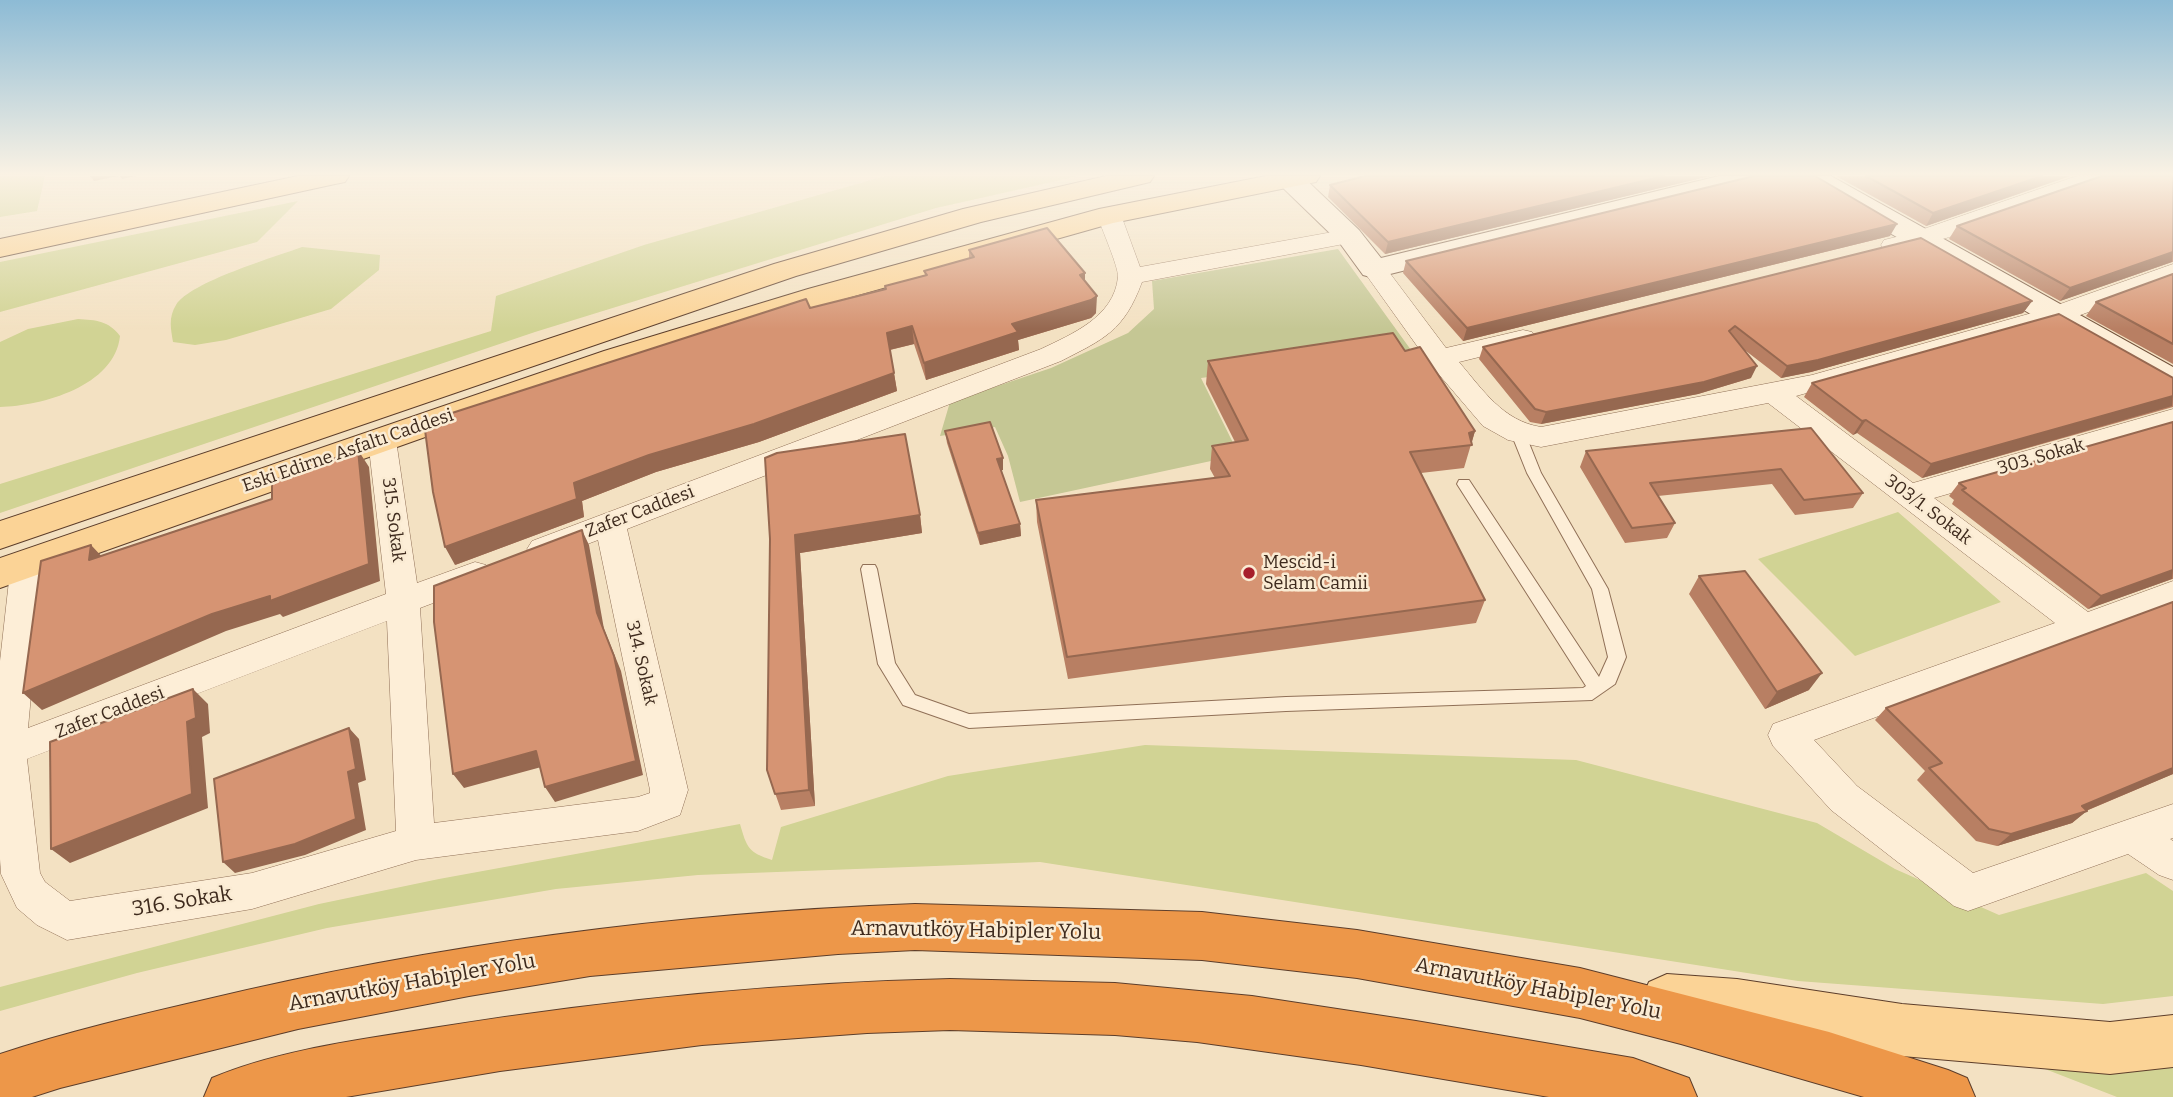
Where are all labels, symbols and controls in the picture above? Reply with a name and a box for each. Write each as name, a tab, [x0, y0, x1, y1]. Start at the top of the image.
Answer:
street label: Eski Edirne Asfaltı Caddesi	[240, 405, 456, 497]
street label: 303. Sokak	[1995, 434, 2087, 480]
street label: 303/1. Sokak	[1880, 470, 1976, 550]
street label: 315. Sokak	[377, 477, 409, 563]
street label: Zafer Caddesi	[583, 481, 697, 543]
place label: Mescid-i Selam Camii	[1263, 552, 1368, 594]
marker: Mescid-i Selam Camii	[1241, 565, 1257, 581]
street label: 314. Sokak	[621, 619, 661, 707]
street label: Zafer Caddesi	[53, 682, 167, 744]
street label: 316. Sokak	[130, 882, 234, 922]
street label: Arnavutköy Habipler Yolu	[851, 916, 1101, 946]
street label: Arnavutköy Habipler Yolu	[287, 949, 537, 1017]
street label: Arnavutköy Habipler Yolu	[1413, 953, 1663, 1025]

